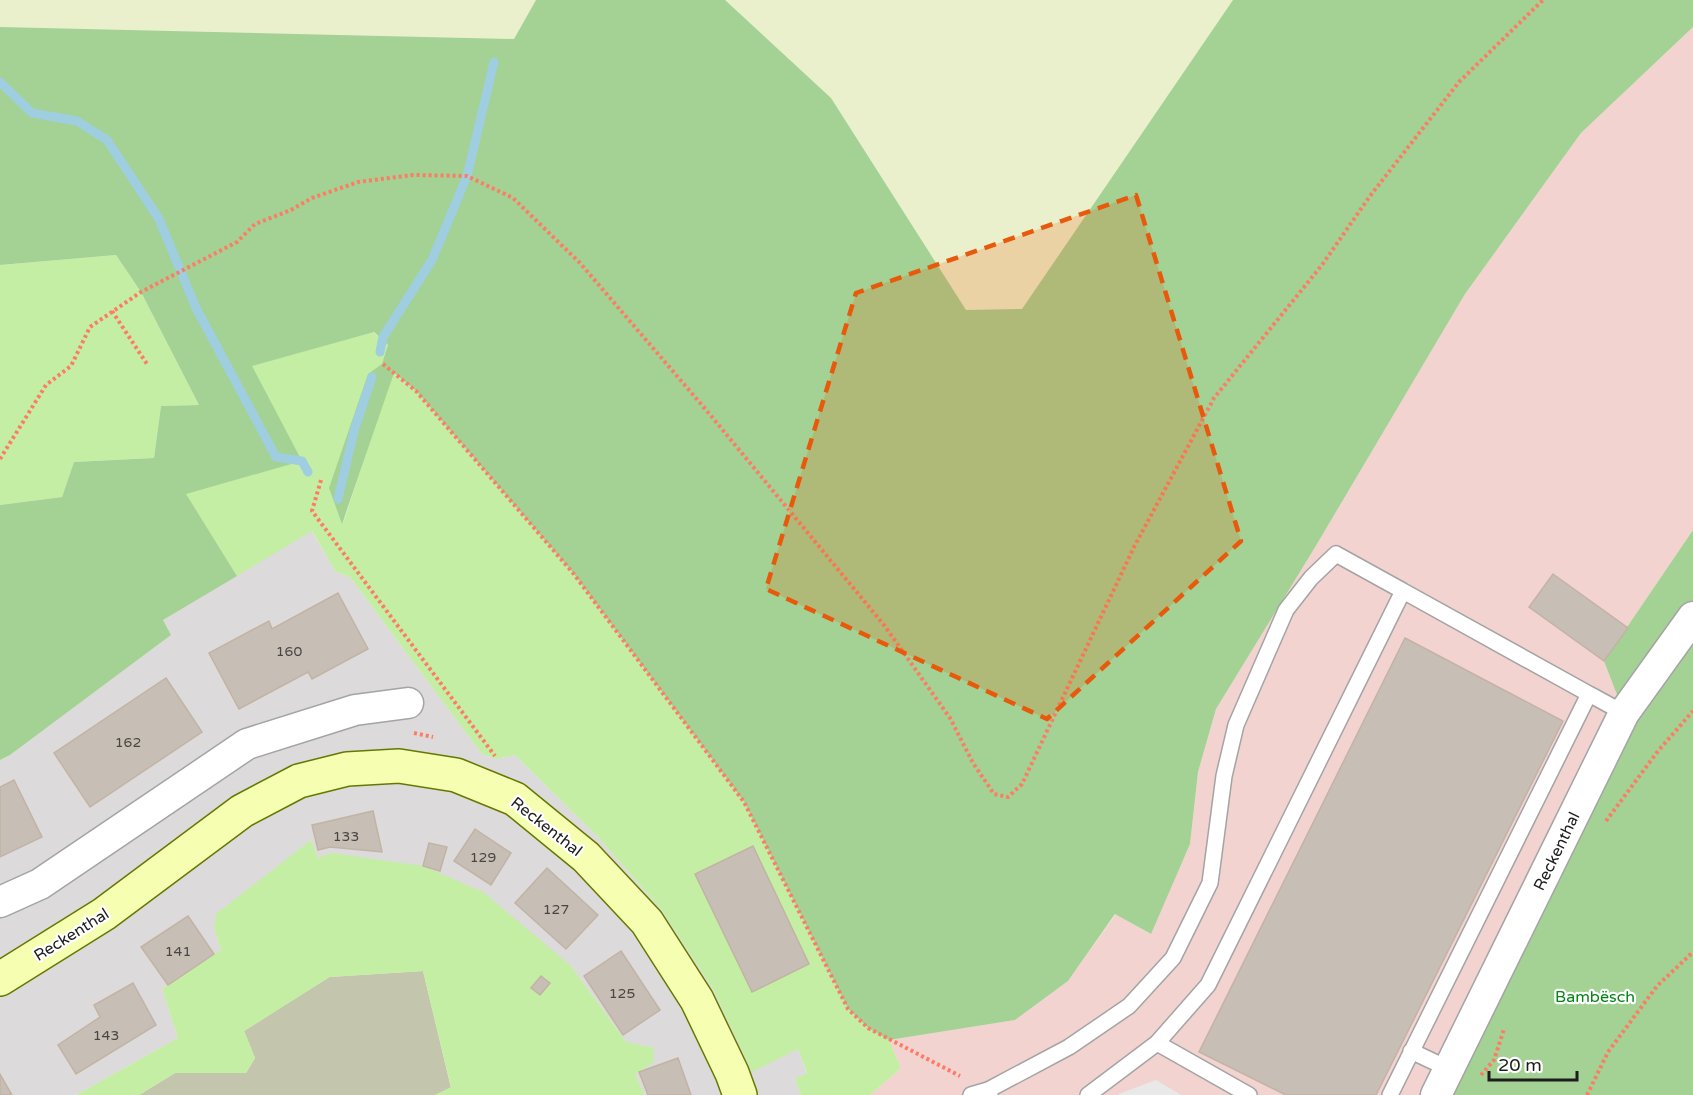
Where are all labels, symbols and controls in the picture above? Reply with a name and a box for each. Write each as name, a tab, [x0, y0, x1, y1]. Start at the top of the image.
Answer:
house number: 160	[276, 643, 302, 660]
house number: 162	[115, 734, 141, 751]
street label: Reckenthal	[507, 793, 586, 861]
street label: Reckenthal	[1529, 809, 1585, 894]
house number: 133	[333, 828, 359, 845]
house number: 129	[470, 849, 496, 866]
house number: 127	[543, 901, 569, 918]
street label: Reckenthal	[30, 904, 113, 966]
house number: 141	[165, 943, 191, 960]
house number: 125	[609, 985, 635, 1002]
park label: Bambësch	[1555, 987, 1635, 1007]
house number: 143	[93, 1027, 119, 1044]
scale bar	[1489, 1044, 1578, 1082]
text: 20 m	[1498, 1054, 1542, 1076]

